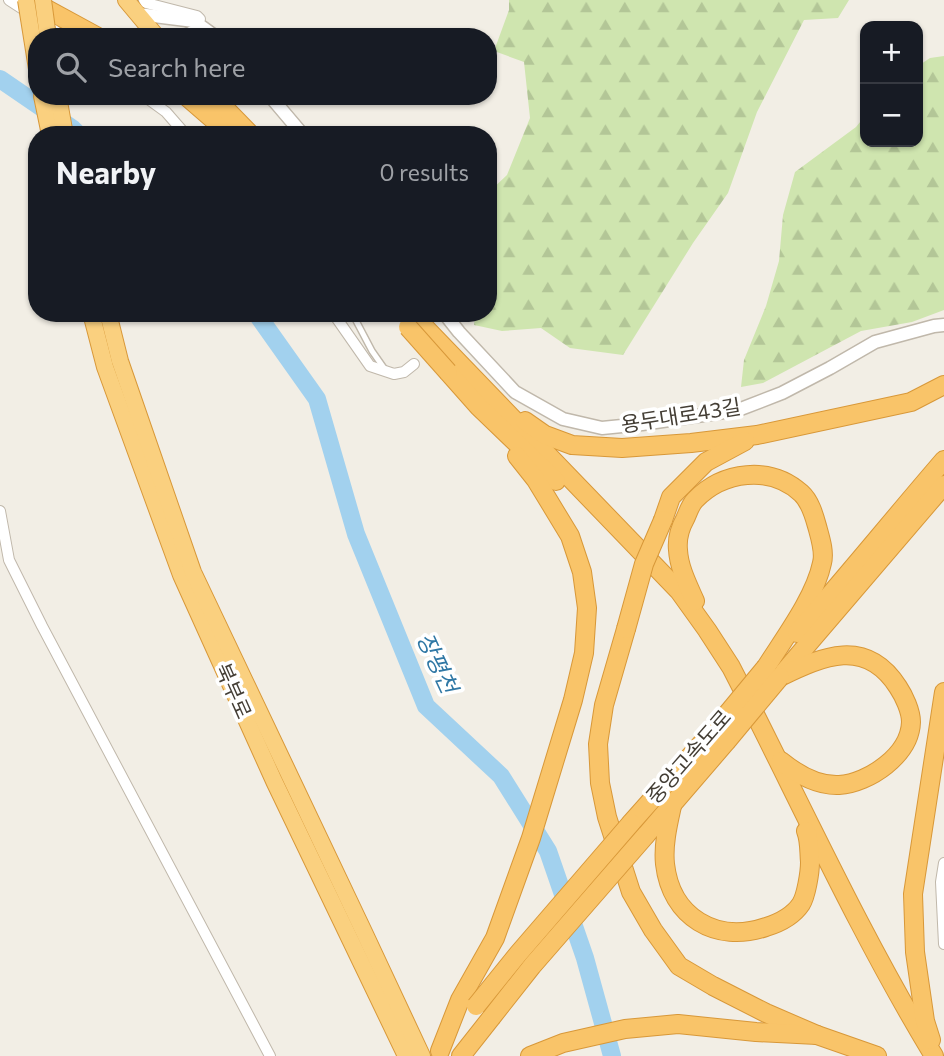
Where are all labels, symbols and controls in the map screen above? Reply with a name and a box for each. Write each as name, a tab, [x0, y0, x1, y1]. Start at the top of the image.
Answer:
map controls	[860, 21, 923, 147]
button: +	[860, 21, 923, 84]
search box	[28, 28, 497, 105]
icon: search	[52, 48, 90, 86]
text: Search here	[108, 51, 246, 82]
button: −	[860, 84, 923, 147]
text: Nearby	[56, 153, 156, 190]
text: 0 results	[380, 158, 469, 186]
street label: 용두대로43길	[619, 393, 743, 436]
water label: 장평천	[412, 628, 465, 700]
street label: 북부로	[211, 659, 258, 722]
street label: 중앙고속도로	[640, 704, 735, 808]

